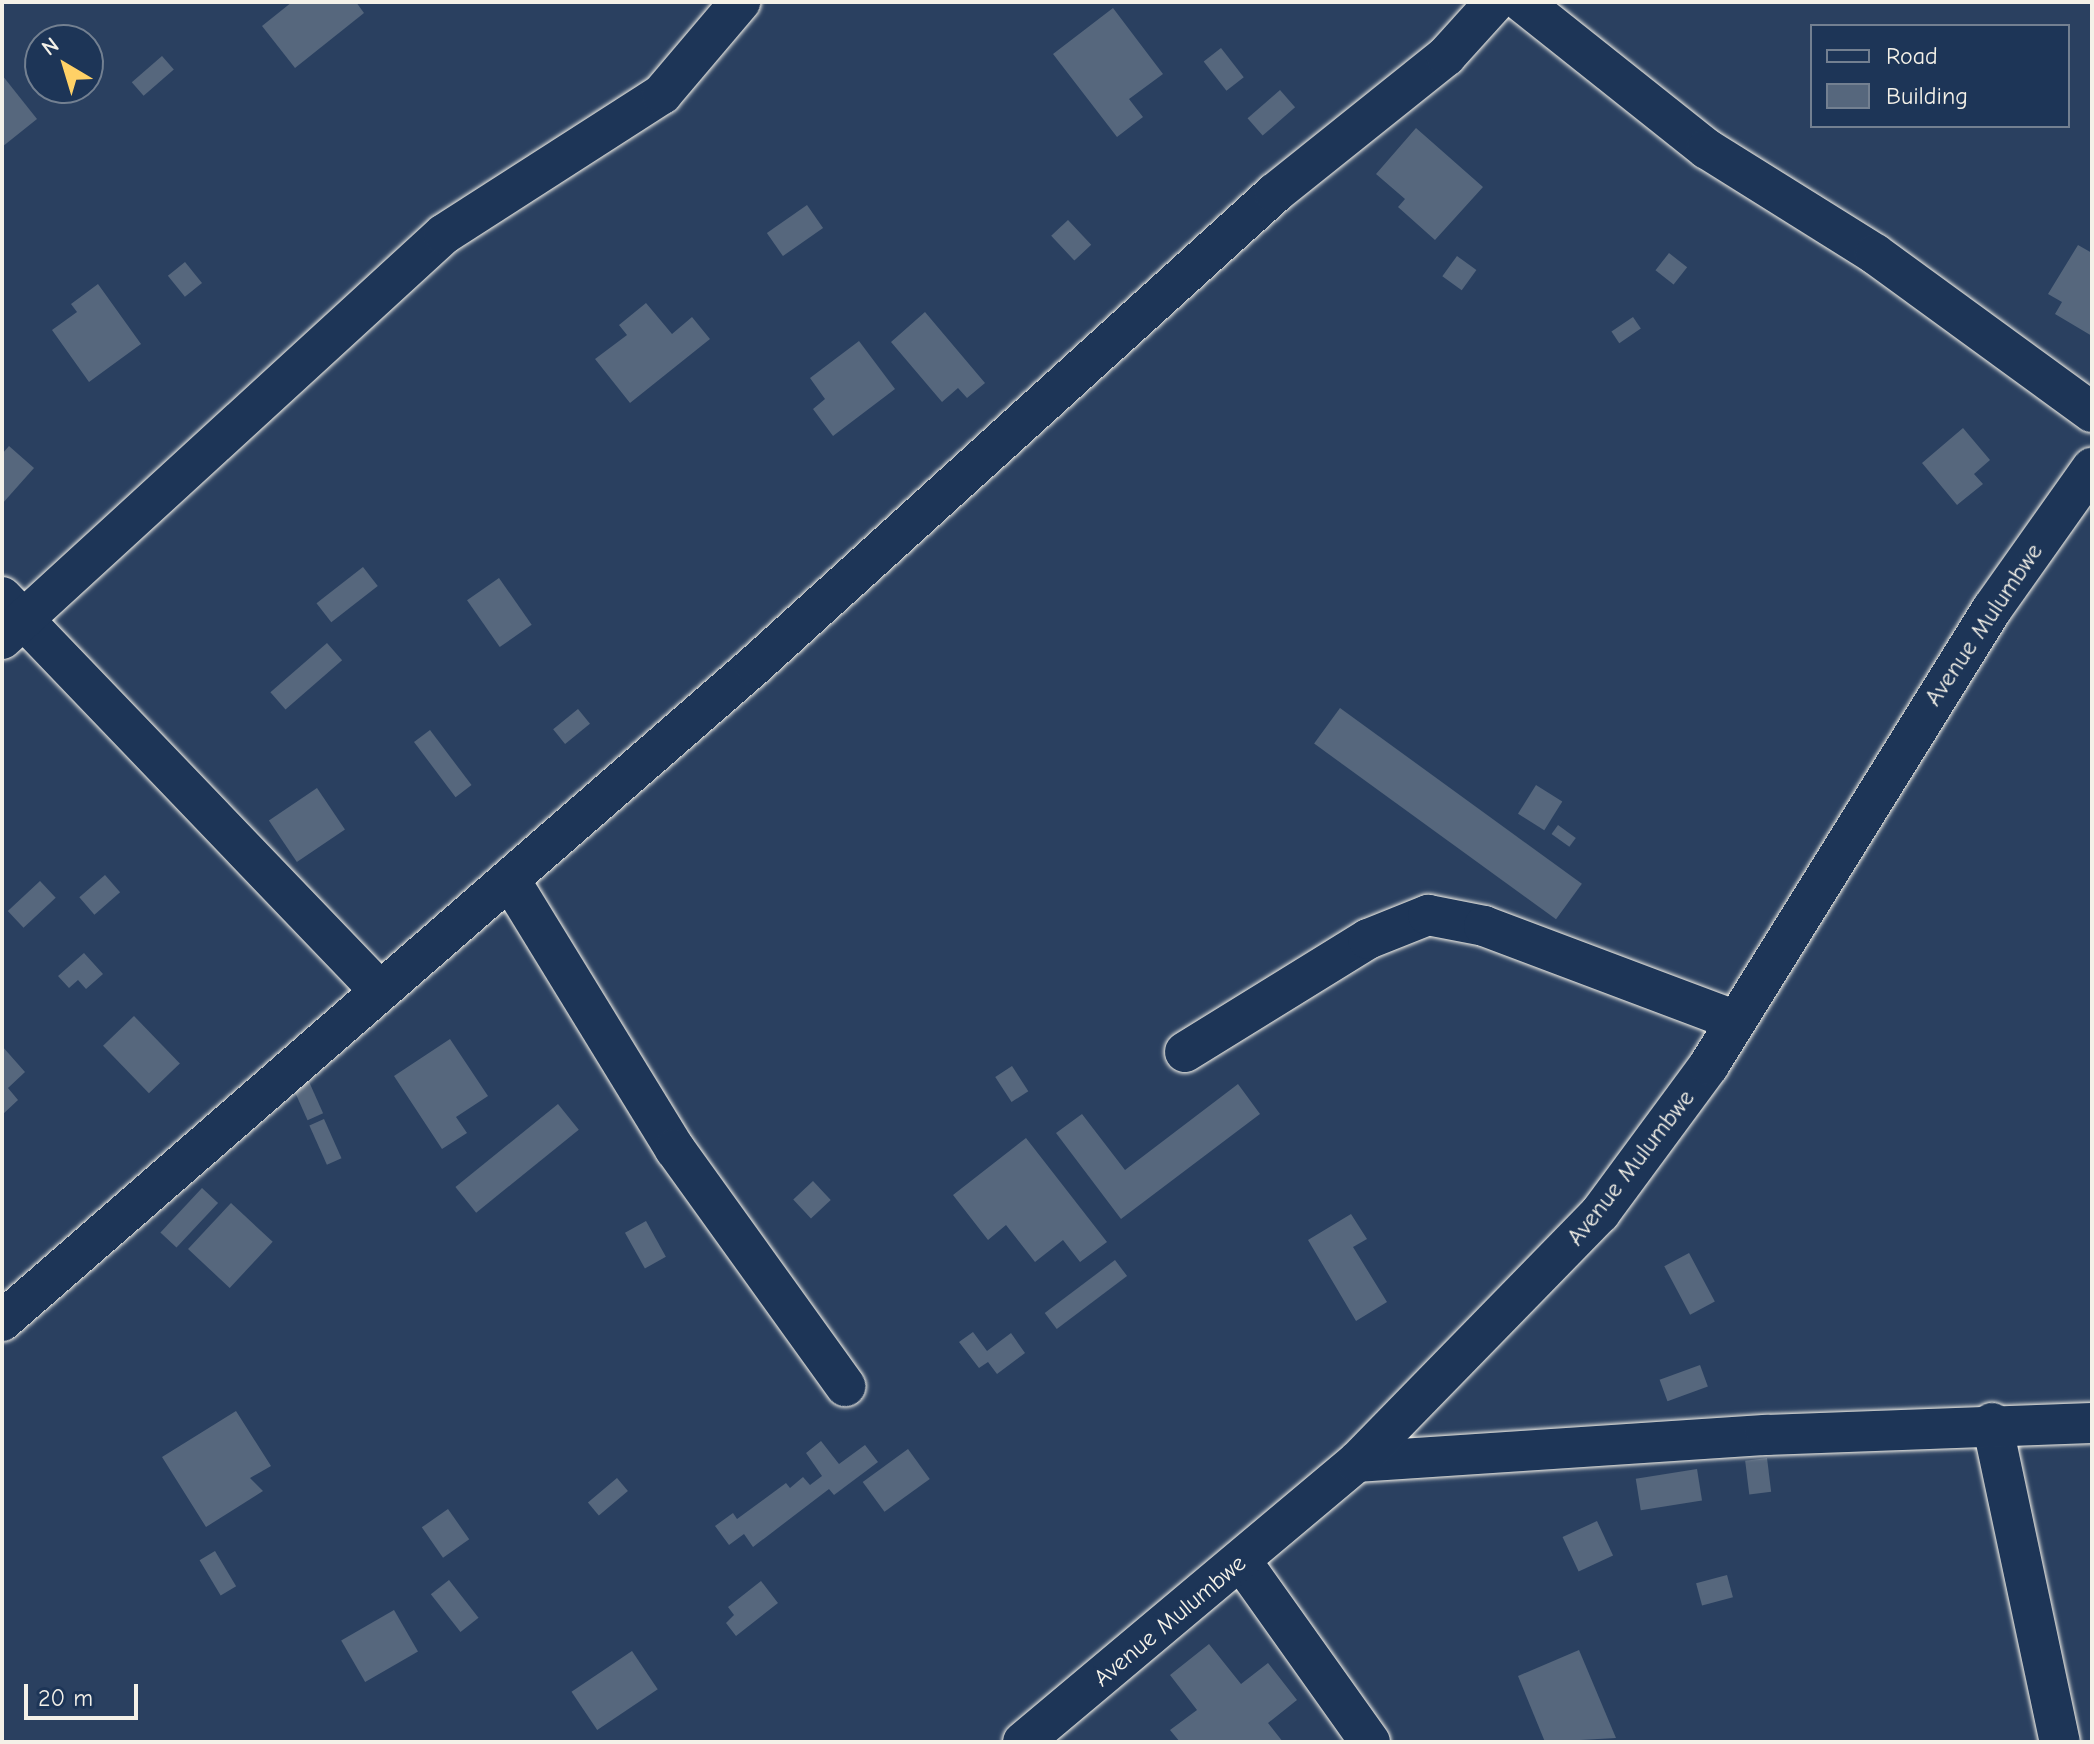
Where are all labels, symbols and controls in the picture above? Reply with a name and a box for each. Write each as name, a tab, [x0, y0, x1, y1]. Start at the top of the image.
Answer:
north arrow	[24, 24, 104, 104]
legend	[1810, 24, 2070, 128]
text: N	[37, 32, 64, 61]
text: Road	[1886, 42, 1938, 70]
text: Building	[1886, 82, 1968, 110]
street label: Avenue Mulumbwe	[1919, 538, 2049, 712]
street label: Avenue Mulumbwe	[1561, 1084, 1701, 1252]
street label: Avenue Mulumbwe	[1088, 1549, 1252, 1693]
scale bar	[28, 1668, 142, 1718]
text: 20 m	[38, 1684, 93, 1712]

